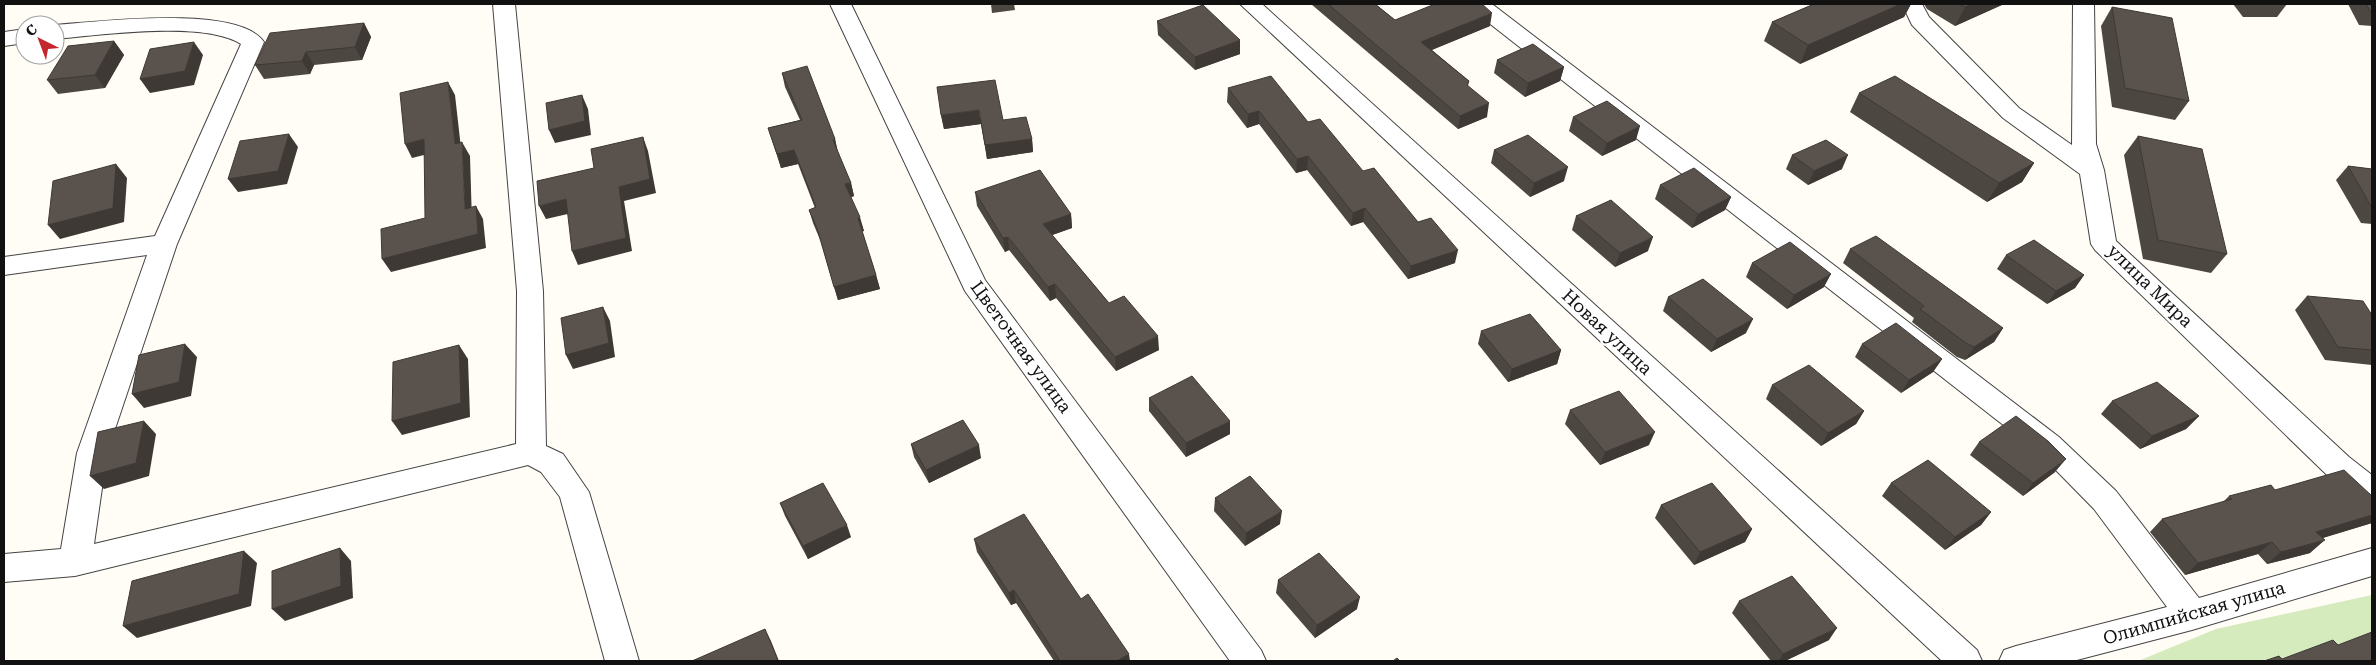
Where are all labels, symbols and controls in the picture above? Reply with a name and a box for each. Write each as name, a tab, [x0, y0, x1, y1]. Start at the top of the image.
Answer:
north arrow	[15, 15, 65, 65]
text: С	[22, 21, 40, 40]
street label: улица Мира	[2103, 240, 2197, 332]
street label: Цветочная улица	[966, 277, 1076, 417]
street label: Новая улица	[1558, 285, 1657, 379]
street label: Олимпийская улица	[2100, 576, 2287, 649]

